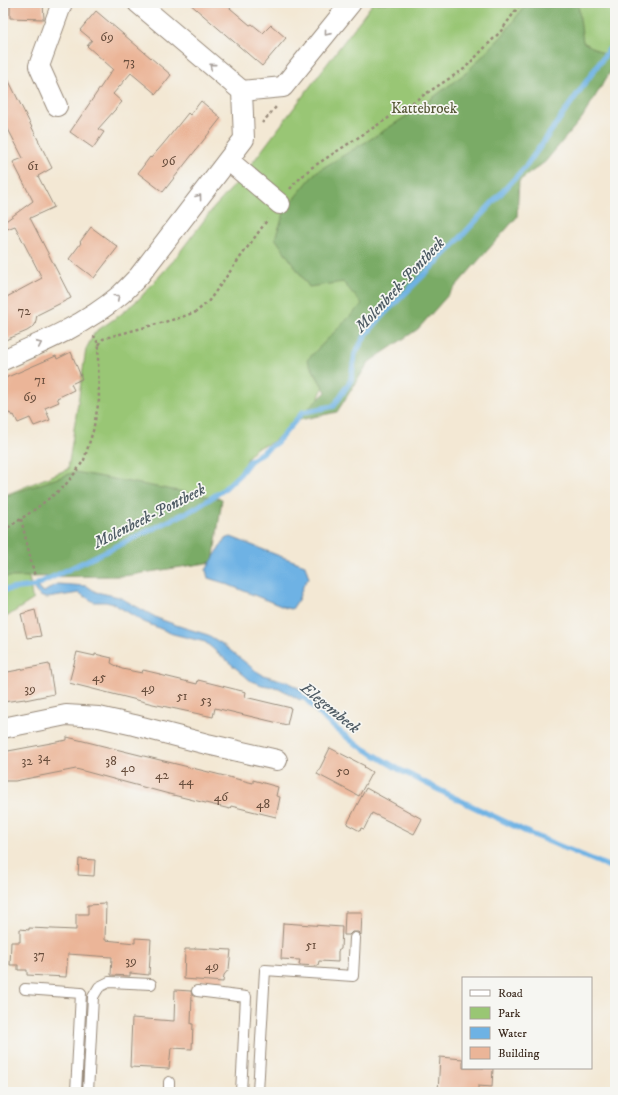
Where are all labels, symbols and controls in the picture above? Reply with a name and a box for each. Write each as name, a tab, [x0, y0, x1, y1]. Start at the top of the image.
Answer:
house number: 69	[100, 29, 114, 45]
one-way arrow	[324, 29, 331, 36]
house number: 73	[123, 54, 135, 70]
one-way arrow	[209, 64, 217, 71]
park label: Kattebroek	[391, 99, 458, 118]
house number: 96	[161, 153, 177, 169]
house number: 61	[27, 158, 39, 174]
one-way arrow	[195, 195, 202, 202]
water label: Molenbeek-Pontbeek	[350, 233, 449, 337]
one-way arrow	[112, 295, 119, 302]
house number: 72	[17, 303, 31, 319]
one-way arrow	[34, 341, 42, 349]
house number: 71	[34, 372, 46, 388]
house number: 69	[23, 389, 37, 405]
water label: Molenbeek-Pontbeek	[89, 479, 209, 553]
house number: 45	[92, 669, 106, 685]
water label: Elegembeek	[296, 677, 364, 738]
house number: 49	[141, 680, 155, 696]
house number: 39	[24, 681, 36, 697]
house number: 51	[176, 688, 188, 704]
house number: 53	[200, 692, 212, 708]
house number: 34	[38, 749, 51, 765]
house number: 32	[21, 753, 33, 769]
house number: 38	[105, 753, 117, 769]
house number: 40	[121, 760, 135, 776]
house number: 50	[336, 763, 350, 779]
house number: 42	[155, 767, 170, 783]
house number: 44	[179, 773, 194, 789]
house number: 46	[214, 789, 229, 805]
house number: 48	[256, 796, 270, 812]
house number: 51	[305, 937, 317, 953]
house number: 37	[33, 947, 45, 963]
house number: 39	[125, 953, 137, 969]
house number: 49	[205, 958, 219, 974]
legend	[462, 977, 592, 1069]
text: Road	[498, 986, 523, 1001]
text: Park	[498, 1006, 520, 1021]
text: Water	[497, 1026, 527, 1041]
text: Building	[498, 1046, 539, 1061]

